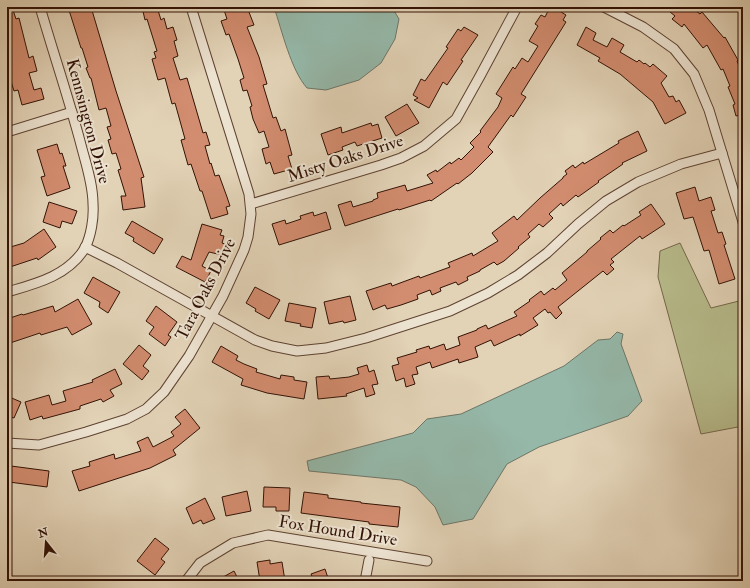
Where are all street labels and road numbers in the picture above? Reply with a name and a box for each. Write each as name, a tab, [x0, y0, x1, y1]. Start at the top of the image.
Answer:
street label: Kennsington Drive	[62, 56, 115, 186]
street label: Misty Oaks Drive	[285, 130, 406, 188]
street label: Tara Oaks Drive	[171, 235, 240, 344]
street label: Fox Hound Drive	[277, 511, 399, 550]

